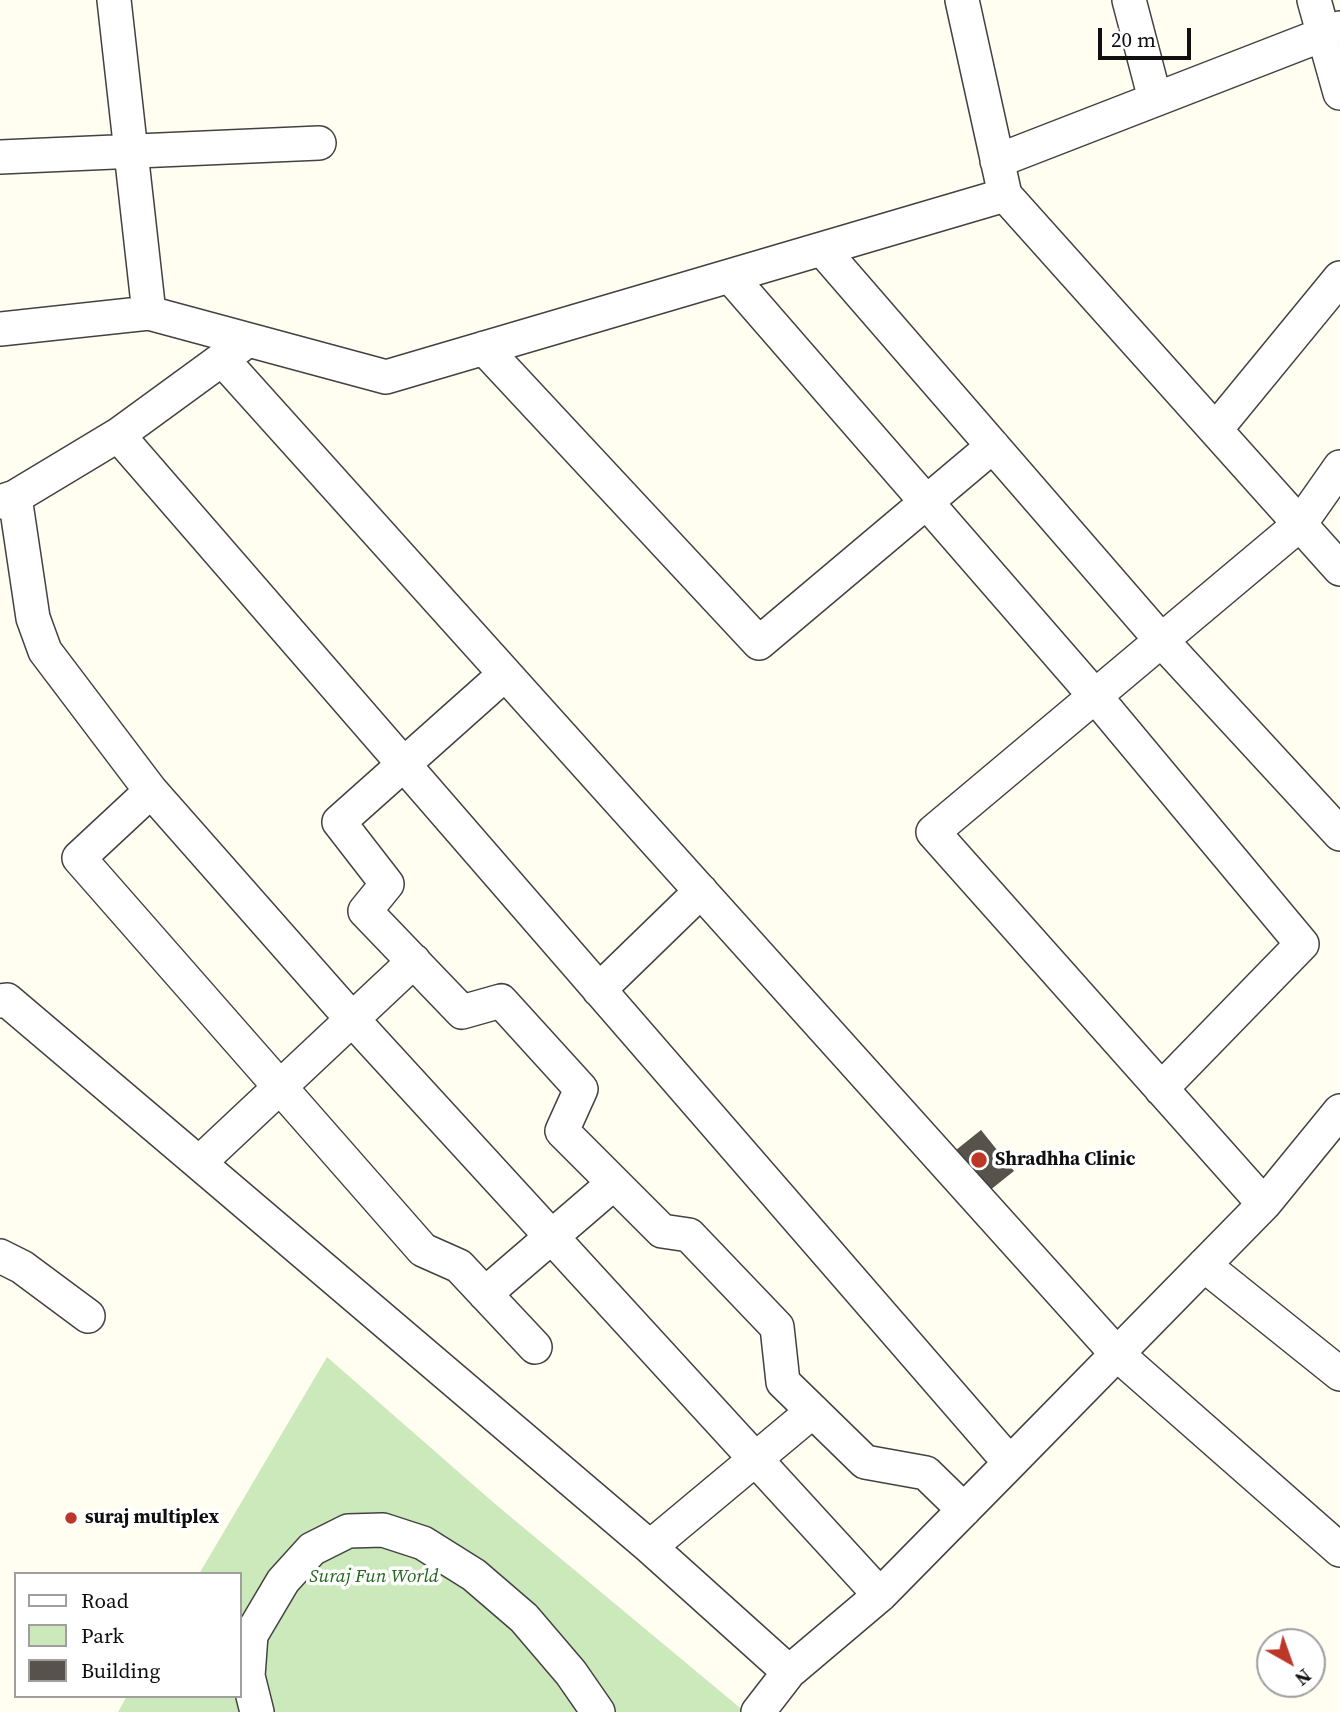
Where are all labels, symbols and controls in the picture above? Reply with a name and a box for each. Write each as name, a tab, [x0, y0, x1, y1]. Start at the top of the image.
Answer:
scale bar	[1102, 14, 1195, 58]
text: 20 m	[1111, 25, 1156, 54]
place label: Shradhha Clinic	[995, 1149, 1136, 1171]
marker: Shradhha Clinic	[969, 1150, 989, 1170]
place label: suraj multiplex	[85, 1507, 219, 1529]
marker: suraj multiplex	[63, 1510, 79, 1526]
park label: Suraj Fun World	[309, 1566, 439, 1588]
legend	[14, 1572, 242, 1698]
text: Road	[81, 1586, 129, 1615]
text: Park	[81, 1621, 124, 1650]
north arrow	[1256, 1628, 1326, 1698]
text: Building	[81, 1656, 160, 1685]
text: N	[1290, 1663, 1317, 1692]

